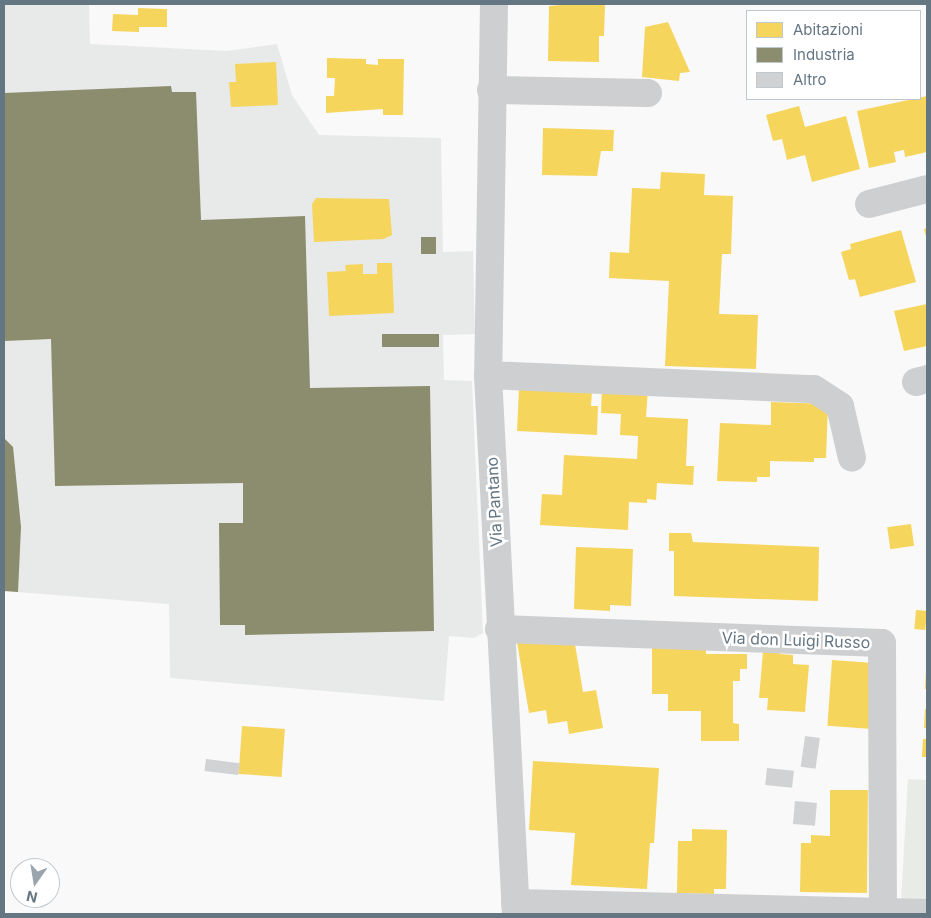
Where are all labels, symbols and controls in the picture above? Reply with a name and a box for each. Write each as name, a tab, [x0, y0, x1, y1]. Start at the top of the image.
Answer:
legend	[746, 10, 921, 100]
text: Abitazioni	[793, 20, 863, 39]
text: Industria	[793, 45, 855, 64]
text: Altro	[793, 70, 827, 89]
street label: Via Pantano	[482, 456, 506, 548]
street label: Via don Luigi Russo	[721, 628, 871, 652]
north arrow	[10, 858, 60, 908]
text: N	[25, 888, 39, 907]

